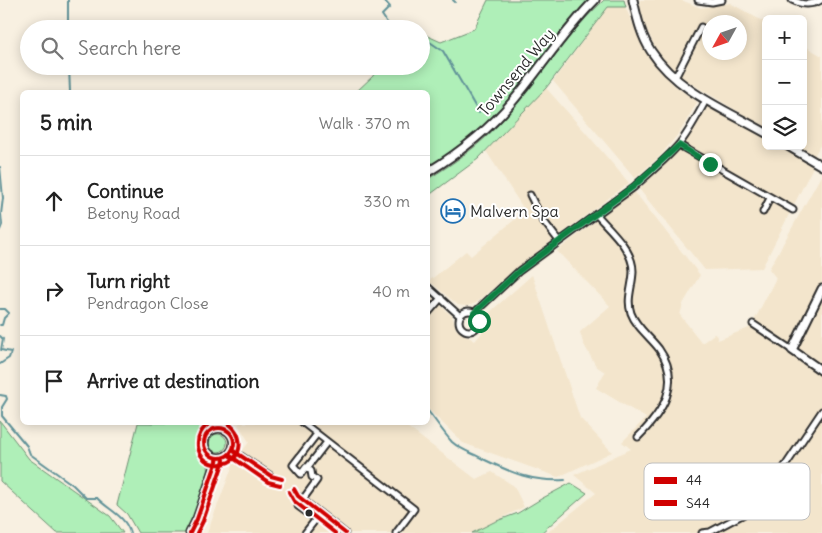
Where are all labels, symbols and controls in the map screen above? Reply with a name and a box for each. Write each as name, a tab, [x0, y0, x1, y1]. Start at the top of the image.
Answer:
north arrow	[702, 15, 747, 60]
map controls	[762, 15, 807, 150]
button: +	[762, 15, 807, 60]
search box	[20, 20, 430, 75]
street label: Townsend Way	[473, 24, 559, 120]
icon: search	[38, 34, 66, 62]
text: Search here	[78, 36, 181, 60]
button: −	[762, 60, 807, 105]
button: layers	[762, 105, 807, 150]
text: 5 min	[40, 109, 92, 136]
text: Walk · 370 m	[319, 113, 410, 133]
route end	[699, 153, 722, 176]
text: Continue	[87, 179, 164, 203]
icon: ahead	[40, 187, 68, 215]
text: 330 m	[363, 191, 410, 211]
hotel icon: Malvern Spa	[440, 198, 466, 224]
place label: Malvern Spa	[470, 201, 559, 221]
text: Betony Road	[87, 203, 180, 223]
text: Turn right	[87, 269, 170, 293]
icon: right	[40, 277, 68, 305]
text: 40 m	[372, 281, 410, 301]
text: Pendragon Close	[87, 293, 209, 313]
route start	[468, 310, 491, 333]
icon: arrive	[40, 367, 68, 395]
text: Arrive at destination	[87, 369, 260, 393]
legend	[644, 463, 810, 520]
text: 44	[686, 471, 702, 489]
text: S44	[686, 494, 710, 512]
unlabelled marker	[304, 508, 314, 518]

